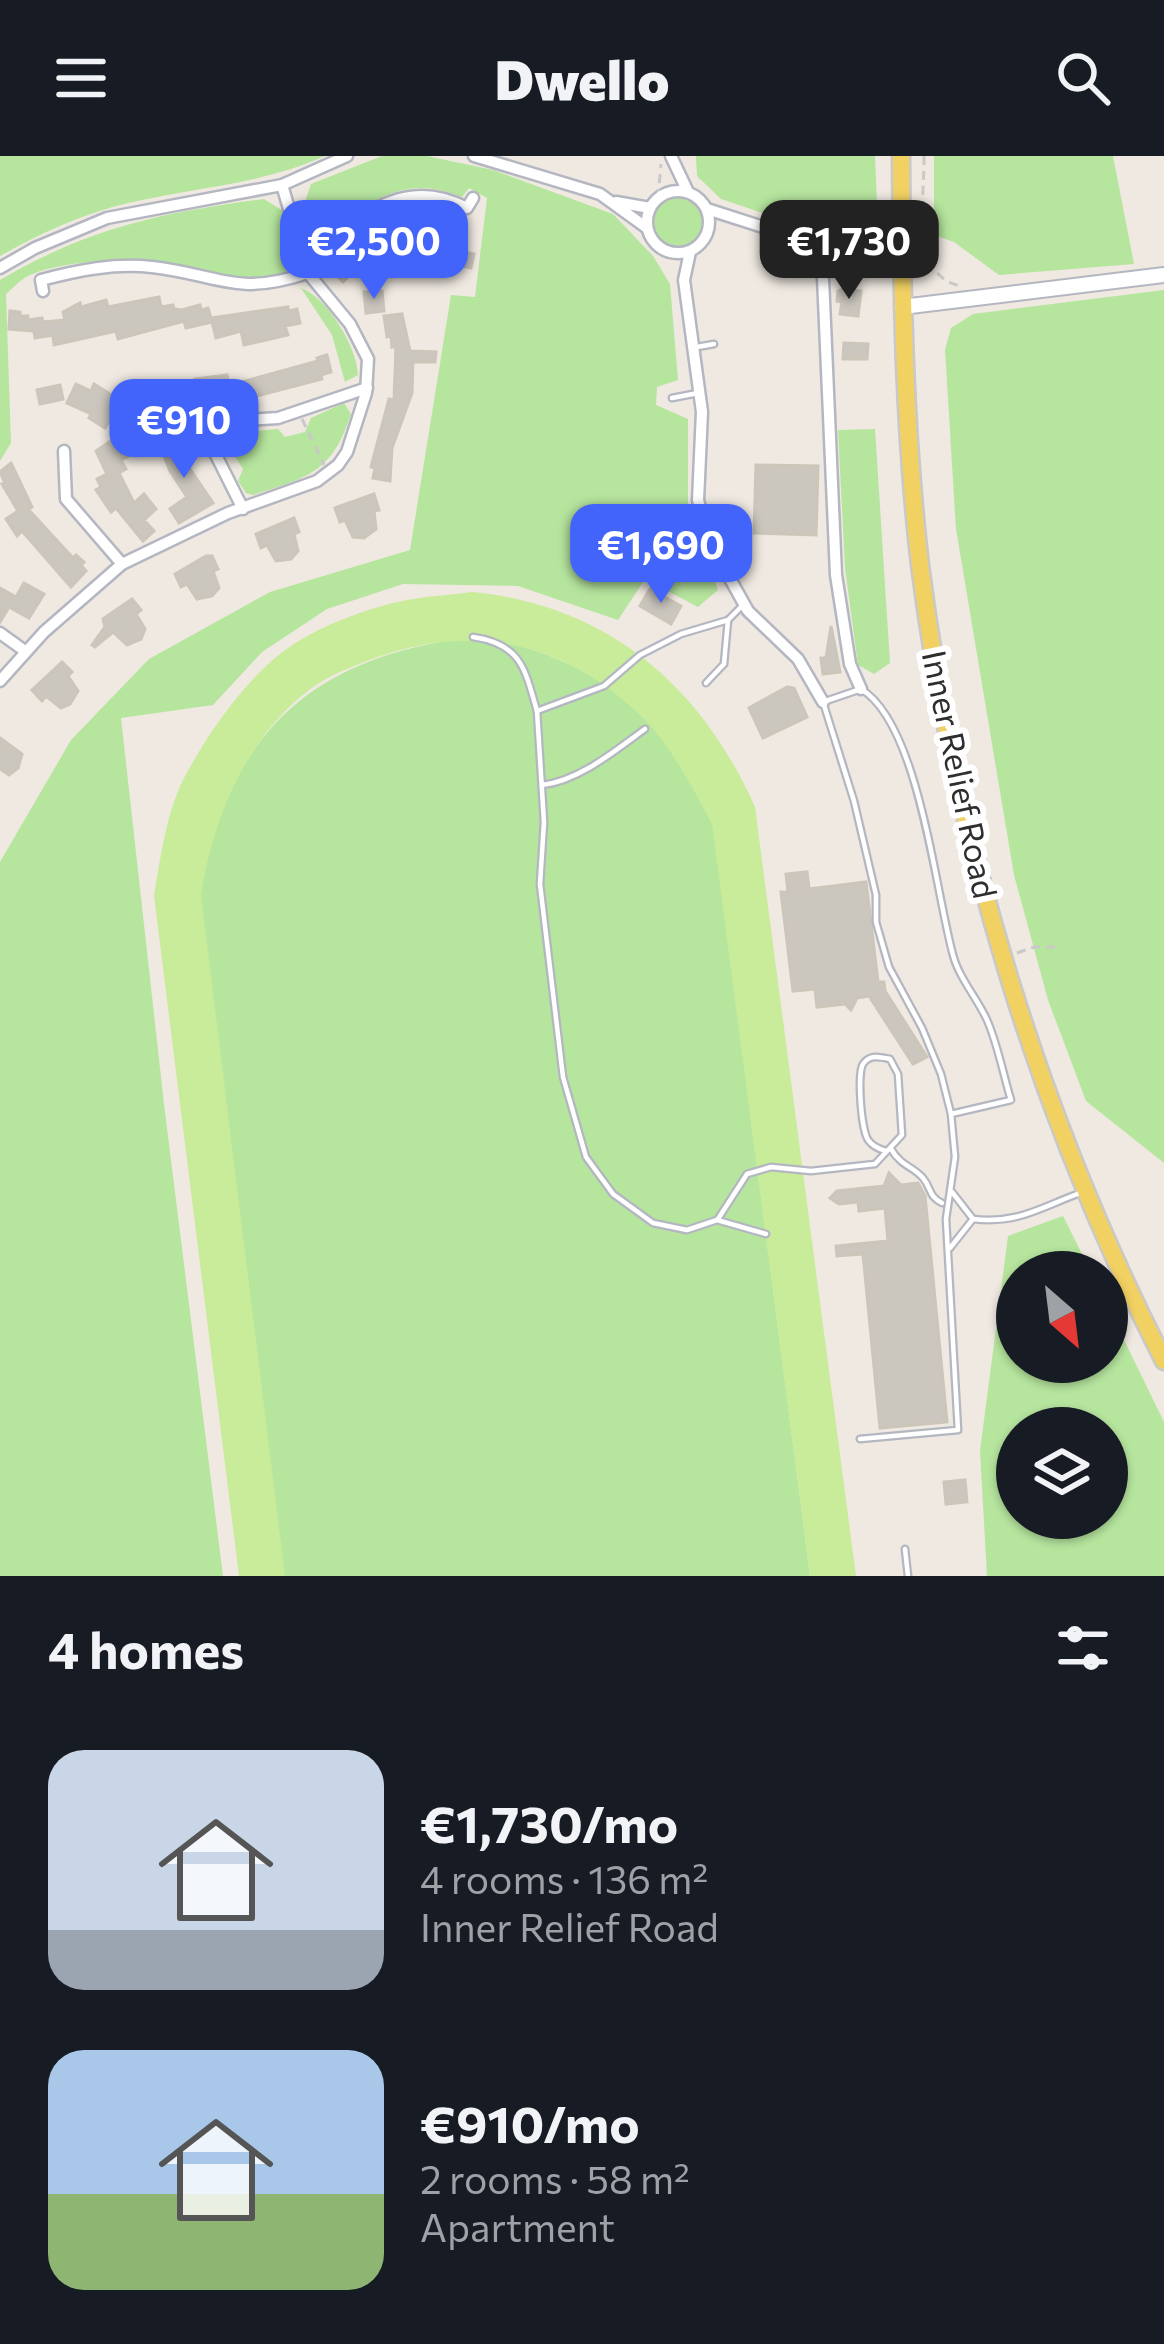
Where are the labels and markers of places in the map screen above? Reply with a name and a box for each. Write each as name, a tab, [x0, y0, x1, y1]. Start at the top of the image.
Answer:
pin: €2,500	[276, 200, 472, 302]
pin: €1,730	[751, 200, 947, 302]
pin: €910	[113, 379, 255, 481]
pin: €1,690	[563, 504, 759, 606]

